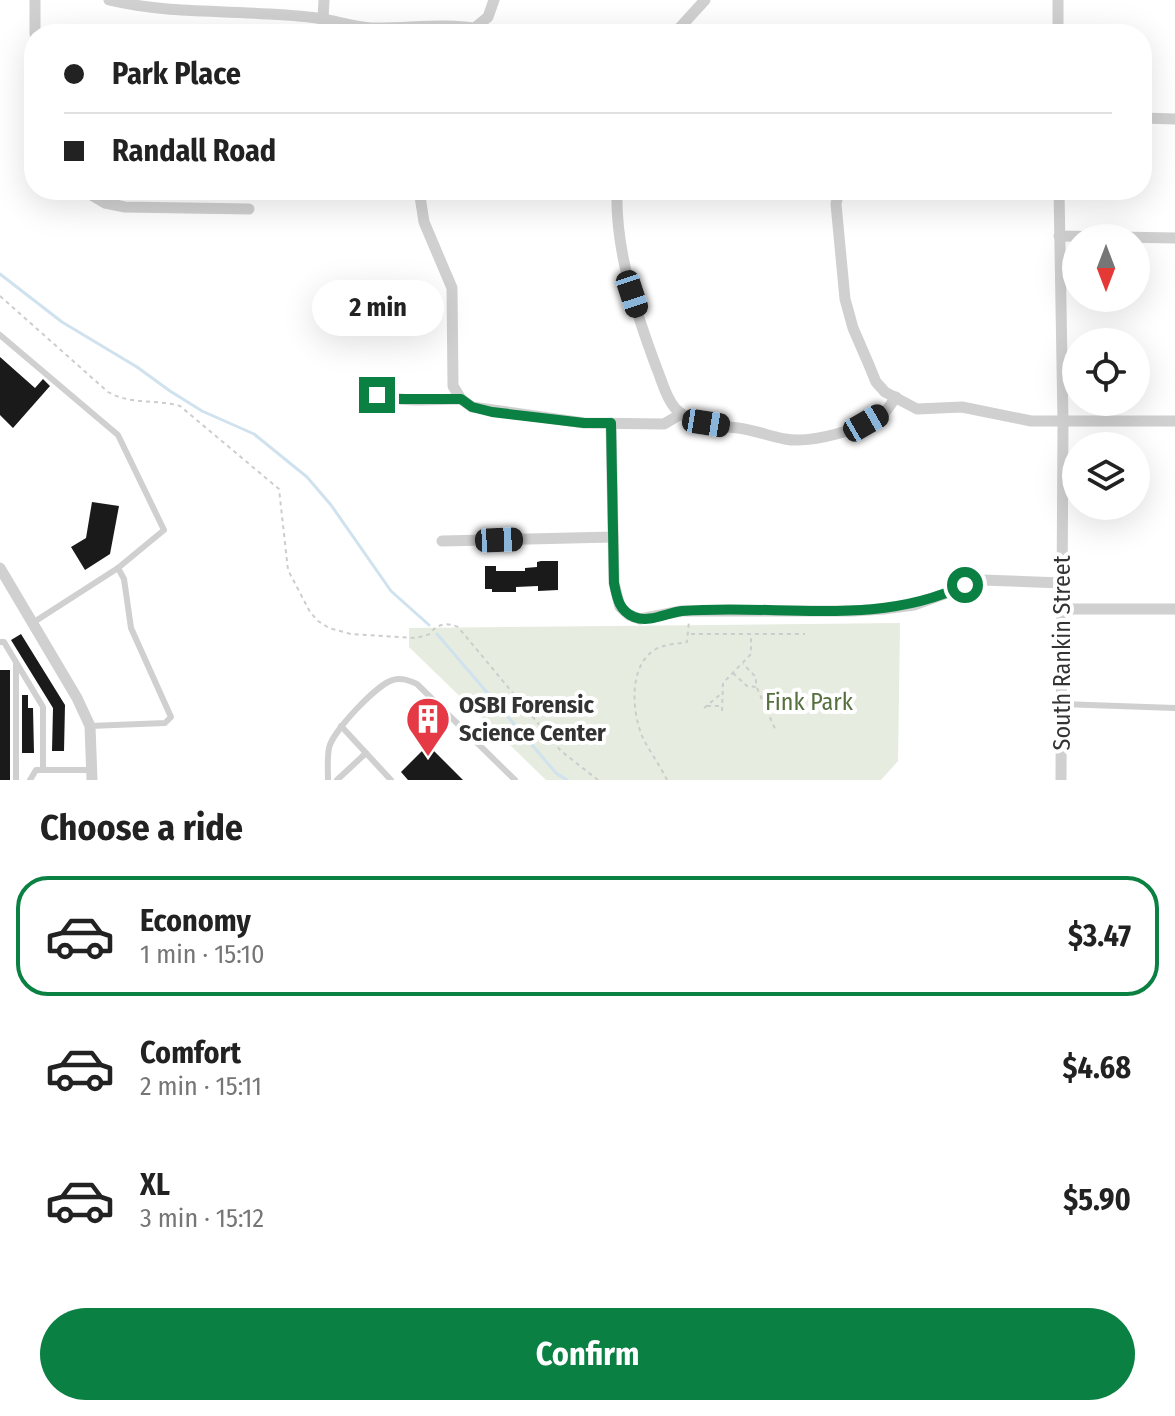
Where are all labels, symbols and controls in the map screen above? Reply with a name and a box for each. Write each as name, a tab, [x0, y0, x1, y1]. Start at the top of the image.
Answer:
text: Park Place	[112, 56, 241, 92]
text: Randall Road	[112, 133, 276, 169]
north arrow	[1062, 224, 1150, 312]
map controls	[1062, 224, 1150, 520]
car	[613, 267, 651, 321]
callout: 2 min	[311, 279, 443, 335]
text: 2 min	[349, 292, 407, 323]
button: locate	[1062, 328, 1150, 416]
route end	[359, 377, 395, 413]
car	[839, 401, 893, 445]
car	[680, 407, 732, 439]
button: layers	[1062, 432, 1150, 520]
car	[475, 527, 523, 553]
street label: South Rankin Street	[1048, 555, 1076, 751]
route start	[947, 567, 983, 603]
park label: Fink Park	[765, 688, 854, 716]
place label: OSBI Forensic Science Center	[459, 691, 606, 747]
building icon: OSBI Forensic Science Center	[404, 695, 452, 758]
text: Choose a ride	[40, 806, 243, 850]
icon: car	[44, 900, 116, 972]
text: Economy	[140, 903, 251, 939]
text: $3.47	[1068, 918, 1131, 954]
text: 1 min · 15:10	[140, 939, 264, 970]
icon: car	[44, 1032, 116, 1104]
text: Comfort	[140, 1035, 241, 1071]
text: $4.68	[1063, 1050, 1131, 1086]
text: 2 min · 15:11	[140, 1071, 262, 1102]
icon: car	[44, 1164, 116, 1236]
text: XL	[140, 1167, 170, 1203]
text: $5.90	[1063, 1182, 1131, 1218]
text: 3 min · 15:12	[140, 1203, 264, 1234]
button: Confirm	[40, 1308, 1135, 1400]

